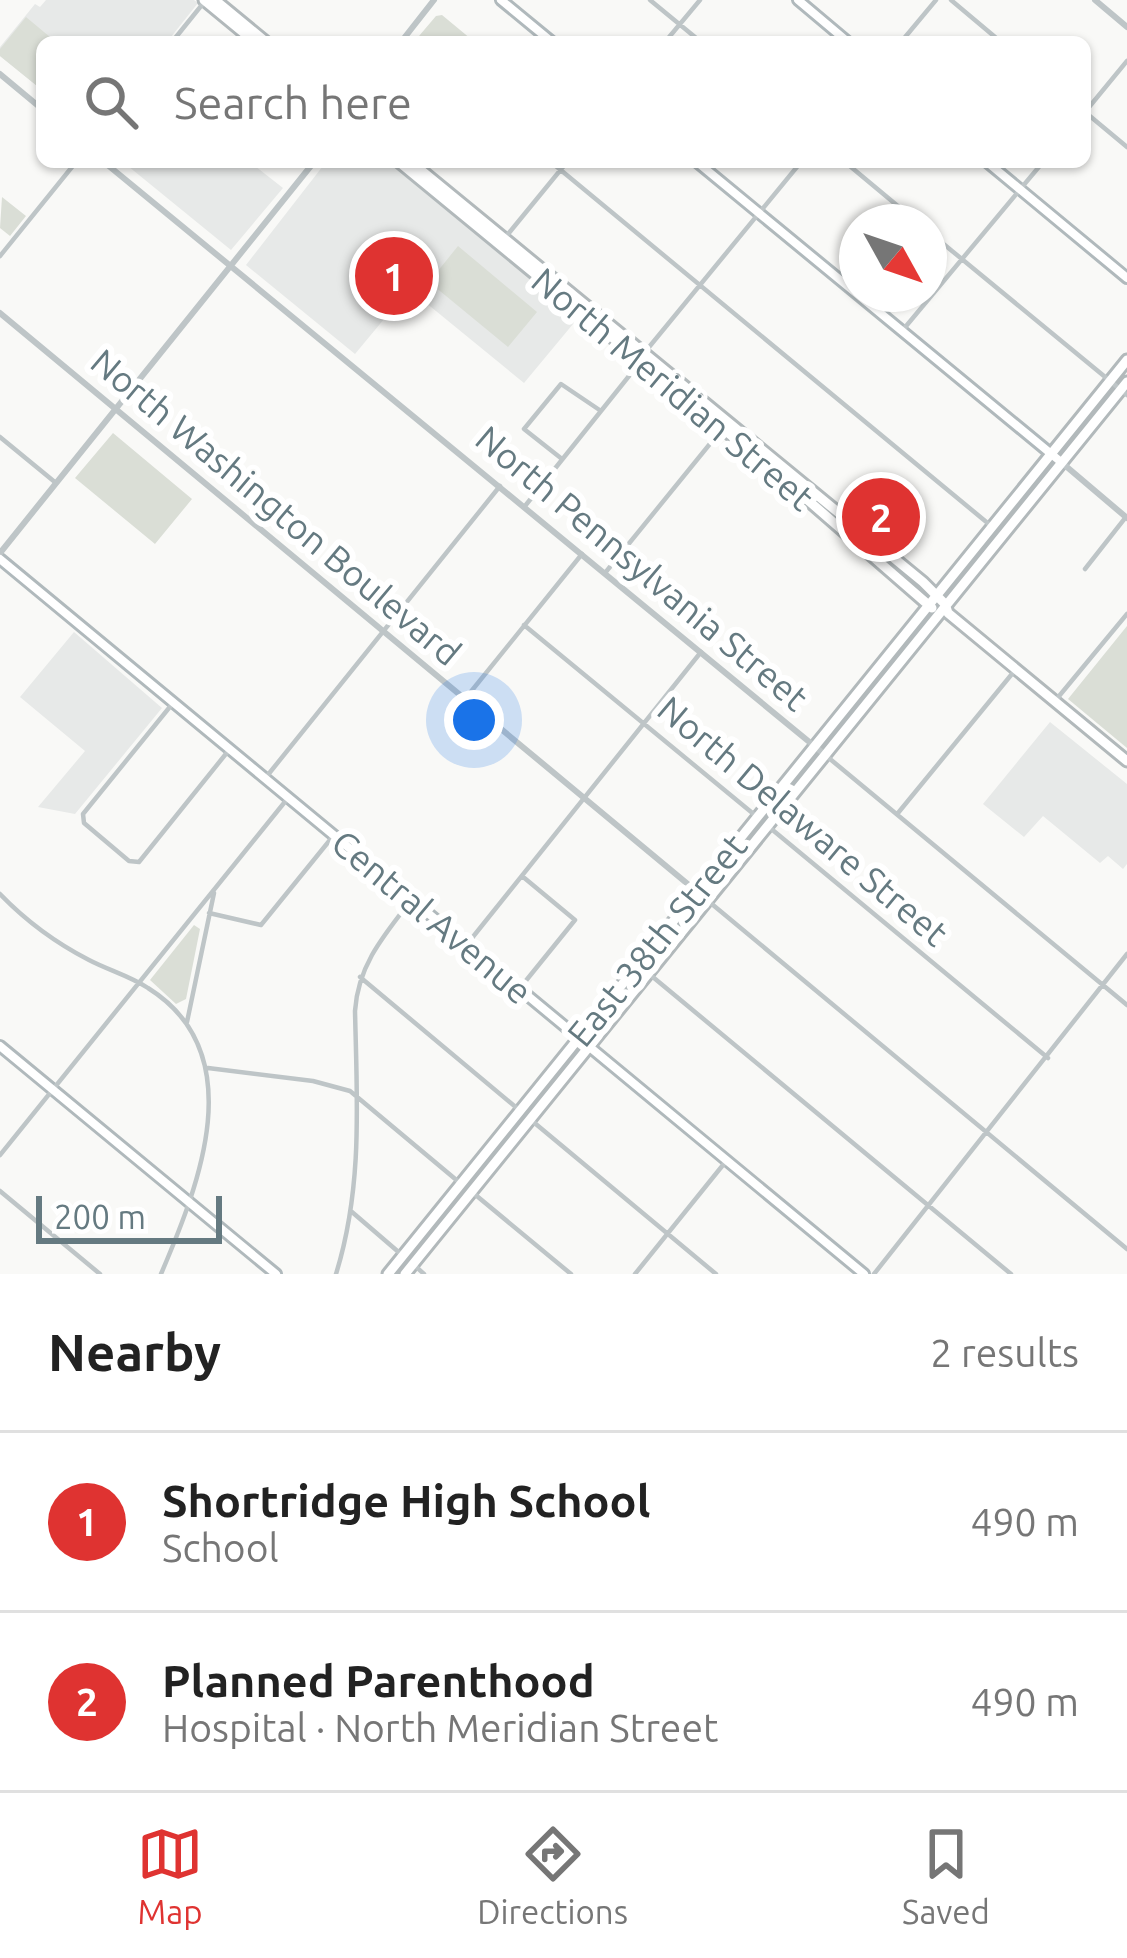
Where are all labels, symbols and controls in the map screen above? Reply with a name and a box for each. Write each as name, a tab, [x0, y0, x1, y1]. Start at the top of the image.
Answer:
search box	[36, 36, 1091, 168]
icon: search	[78, 69, 144, 135]
text: Search here	[174, 77, 412, 128]
north arrow	[839, 204, 947, 312]
pin: 1	[355, 231, 433, 321]
street label: North Meridian Street	[524, 259, 822, 518]
street label: North Washington Boulevard	[83, 340, 469, 673]
street label: North Pennsylvania Street	[468, 417, 816, 718]
pin: 2	[842, 472, 920, 562]
street label: North Delaware Street	[650, 688, 956, 954]
your location	[444, 690, 504, 750]
street label: Central Avenue	[324, 821, 540, 1012]
street label: East 38th Street	[559, 825, 755, 1054]
scale bar	[36, 1190, 222, 1243]
text: 200 m	[54, 1198, 146, 1235]
text: Nearby	[48, 1323, 221, 1381]
text: 2 results	[930, 1331, 1079, 1374]
text: Shortridge High School	[162, 1475, 650, 1526]
text: 1	[76, 1500, 98, 1543]
text: 490 m	[970, 1500, 1079, 1543]
text: School	[162, 1526, 279, 1569]
text: Planned Parenthood	[162, 1655, 595, 1706]
text: 2	[76, 1680, 98, 1723]
text: 490 m	[970, 1680, 1079, 1723]
text: Hospital · North Meridian Street	[162, 1706, 718, 1749]
tab: Map	[137, 1821, 203, 1930]
tab: Directions	[477, 1821, 628, 1930]
tab: Saved	[902, 1821, 990, 1930]

